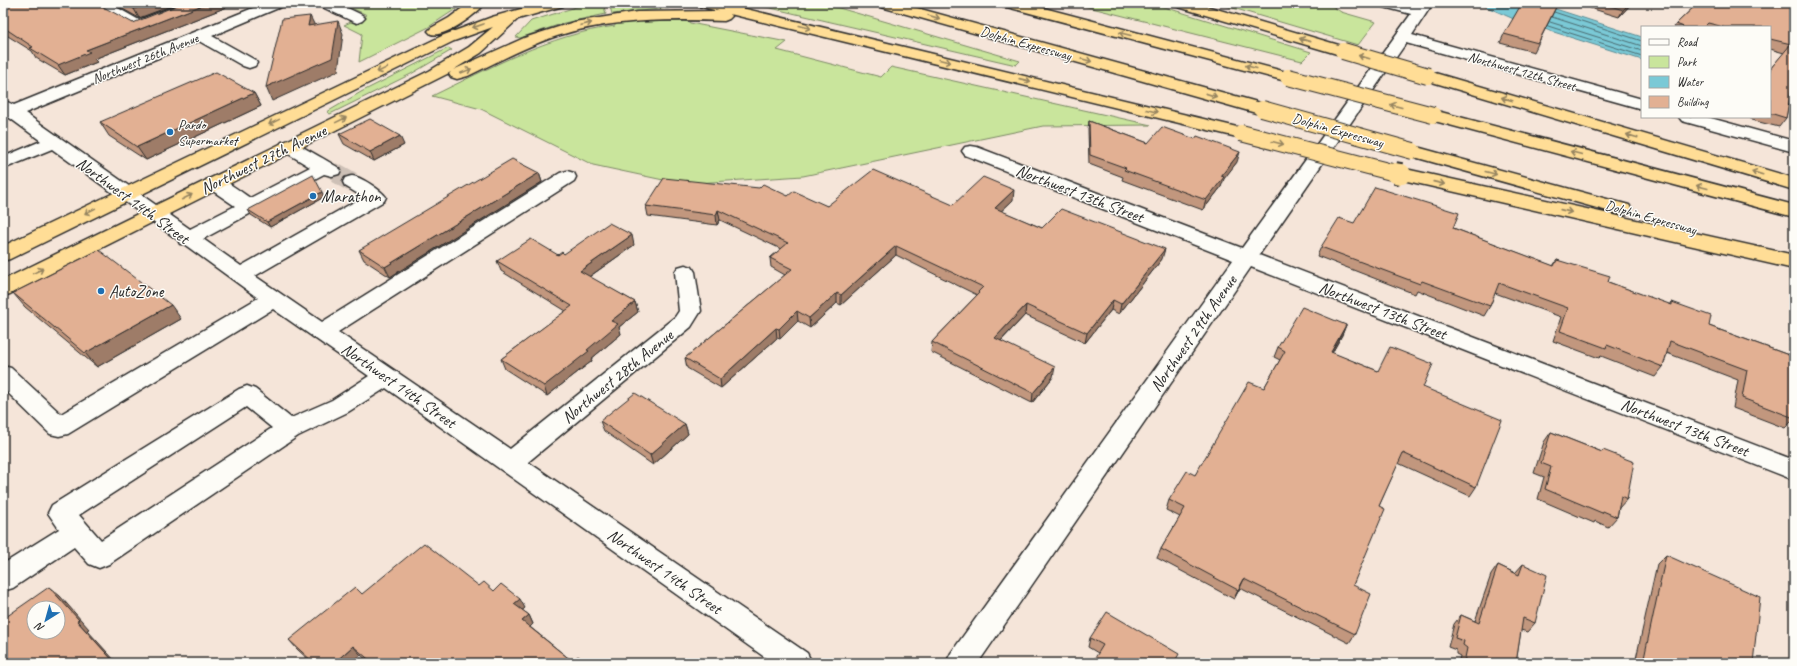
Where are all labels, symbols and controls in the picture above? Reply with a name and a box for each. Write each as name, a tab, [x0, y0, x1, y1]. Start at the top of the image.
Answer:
one-way arrow	[927, 14, 940, 22]
one-way arrow	[580, 20, 593, 28]
street label: Dolphin Expressway	[978, 22, 1074, 65]
one-way arrow	[472, 23, 484, 31]
one-way arrow	[798, 24, 811, 32]
legend	[1641, 26, 1771, 118]
street label: Northwest 26th Avenue	[90, 29, 202, 88]
one-way arrow	[1119, 30, 1132, 37]
text: Road	[1677, 34, 1699, 50]
one-way arrow	[1299, 36, 1312, 43]
street label: Northwest 12th Street	[1466, 48, 1579, 95]
one-way arrow	[1358, 53, 1371, 60]
text: Park	[1677, 54, 1698, 70]
one-way arrow	[1079, 57, 1092, 64]
one-way arrow	[938, 58, 951, 65]
one-way arrow	[1244, 63, 1257, 70]
one-way arrow	[459, 66, 471, 74]
one-way arrow	[376, 67, 388, 74]
text: Water	[1677, 74, 1705, 90]
one-way arrow	[1019, 77, 1032, 85]
one-way arrow	[1205, 92, 1218, 99]
text: Building	[1677, 94, 1709, 110]
one-way arrow	[1501, 95, 1514, 102]
one-way arrow	[1390, 101, 1403, 109]
one-way arrow	[1145, 108, 1158, 115]
street label: Dolphin Expressway	[1290, 109, 1386, 152]
place label: Pardo Supermarket	[178, 116, 240, 149]
one-way arrow	[335, 116, 347, 123]
street label: Northwest 27th Avenue	[197, 119, 331, 199]
one-way arrow	[268, 119, 280, 126]
marker: Pardo Supermarket	[165, 127, 175, 137]
one-way arrow	[1626, 132, 1639, 139]
one-way arrow	[1272, 140, 1285, 147]
one-way arrow	[1570, 149, 1583, 157]
street label: Northwest 14th Street	[72, 152, 195, 250]
street label: Northwest 13th Street	[1013, 159, 1149, 228]
one-way arrow	[1750, 169, 1763, 176]
one-way arrow	[1484, 170, 1497, 177]
one-way arrow	[1432, 179, 1445, 187]
one-way arrow	[1696, 182, 1709, 190]
place label: Marathon	[321, 186, 382, 207]
marker: Marathon	[308, 191, 318, 201]
one-way arrow	[181, 192, 193, 200]
street label: Dolphin Expressway	[1603, 196, 1699, 239]
one-way arrow	[1559, 207, 1572, 215]
one-way arrow	[84, 208, 96, 215]
one-way arrow	[32, 267, 44, 275]
street label: Northwest 29th Avenue	[1145, 270, 1242, 396]
street label: Northwest 13th Street	[1316, 276, 1452, 345]
place label: AutoZone	[109, 281, 165, 302]
marker: AutoZone	[96, 286, 106, 296]
street label: Northwest 28th Avenue	[557, 324, 678, 428]
street label: Northwest 14th Street	[337, 338, 462, 434]
street label: Northwest 13th Street	[1618, 393, 1754, 462]
street label: Northwest 14th Street	[603, 524, 728, 620]
north arrow	[26, 600, 66, 640]
text: N	[31, 619, 47, 636]

